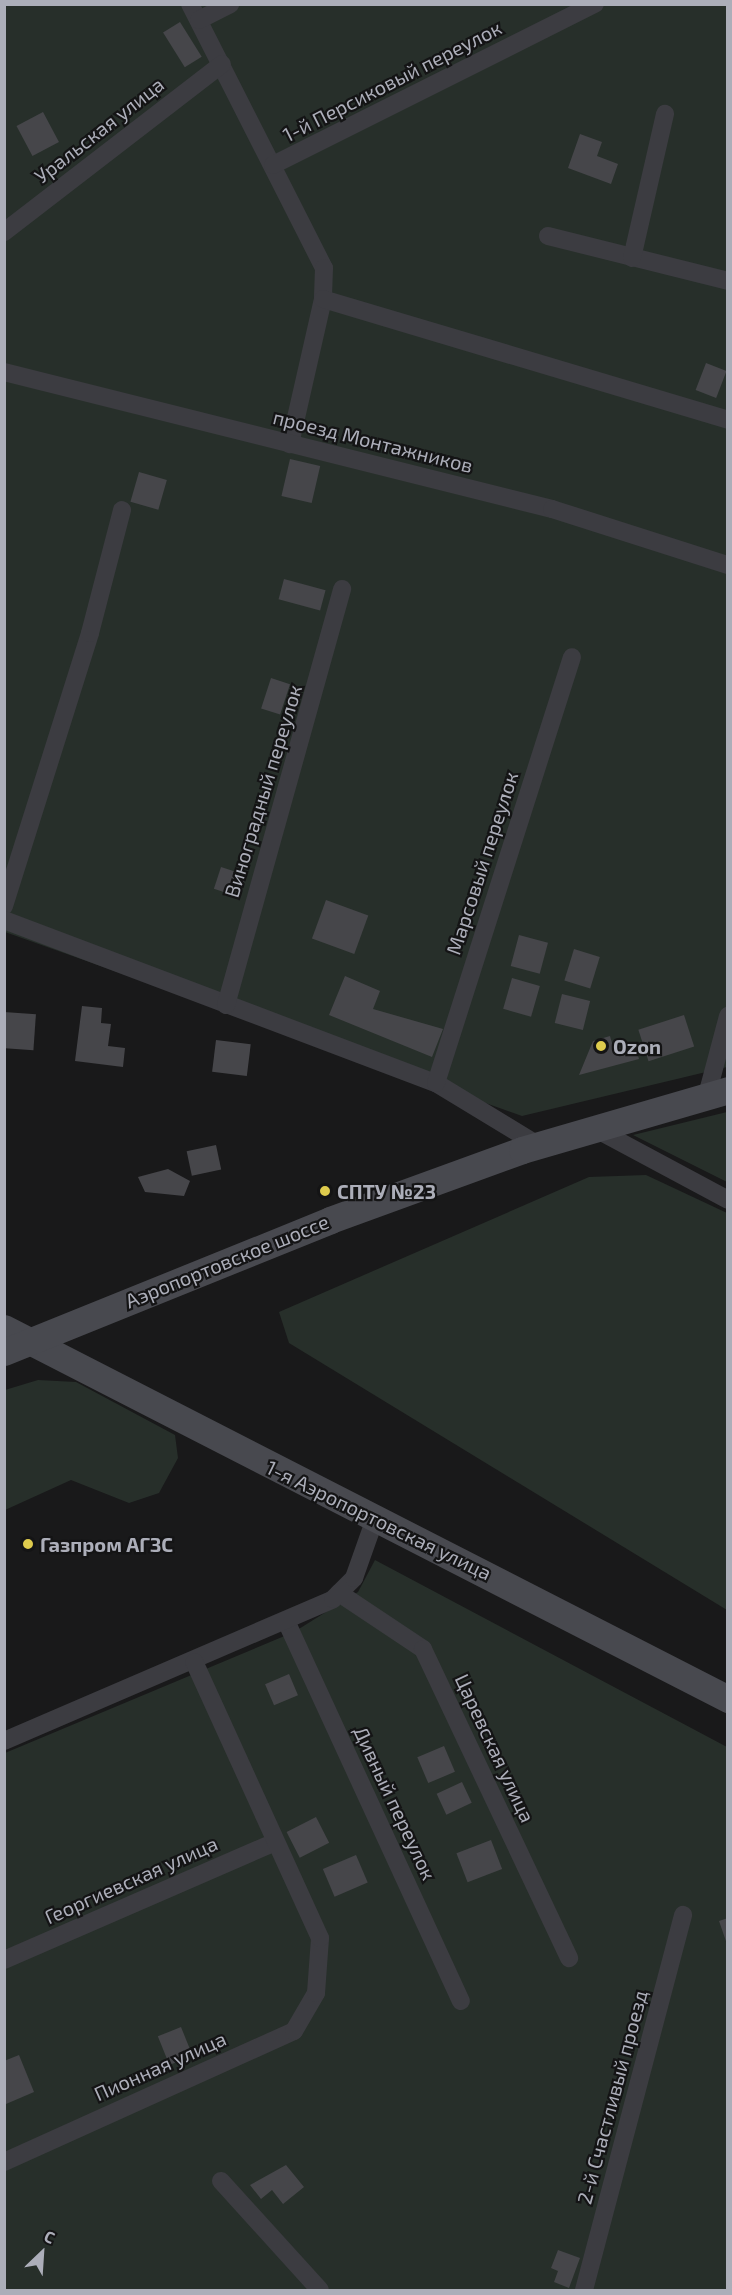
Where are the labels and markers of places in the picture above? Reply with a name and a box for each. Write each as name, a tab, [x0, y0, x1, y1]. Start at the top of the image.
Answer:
place label: Ozon	[613, 1034, 661, 1058]
marker: Ozon	[594, 1039, 608, 1053]
place label: СПТУ №23	[337, 1179, 436, 1203]
marker: СПТУ №23	[318, 1184, 332, 1198]
place label: Газпром АГЗС	[40, 1532, 173, 1556]
marker: Газпром АГЗС	[21, 1537, 35, 1551]

